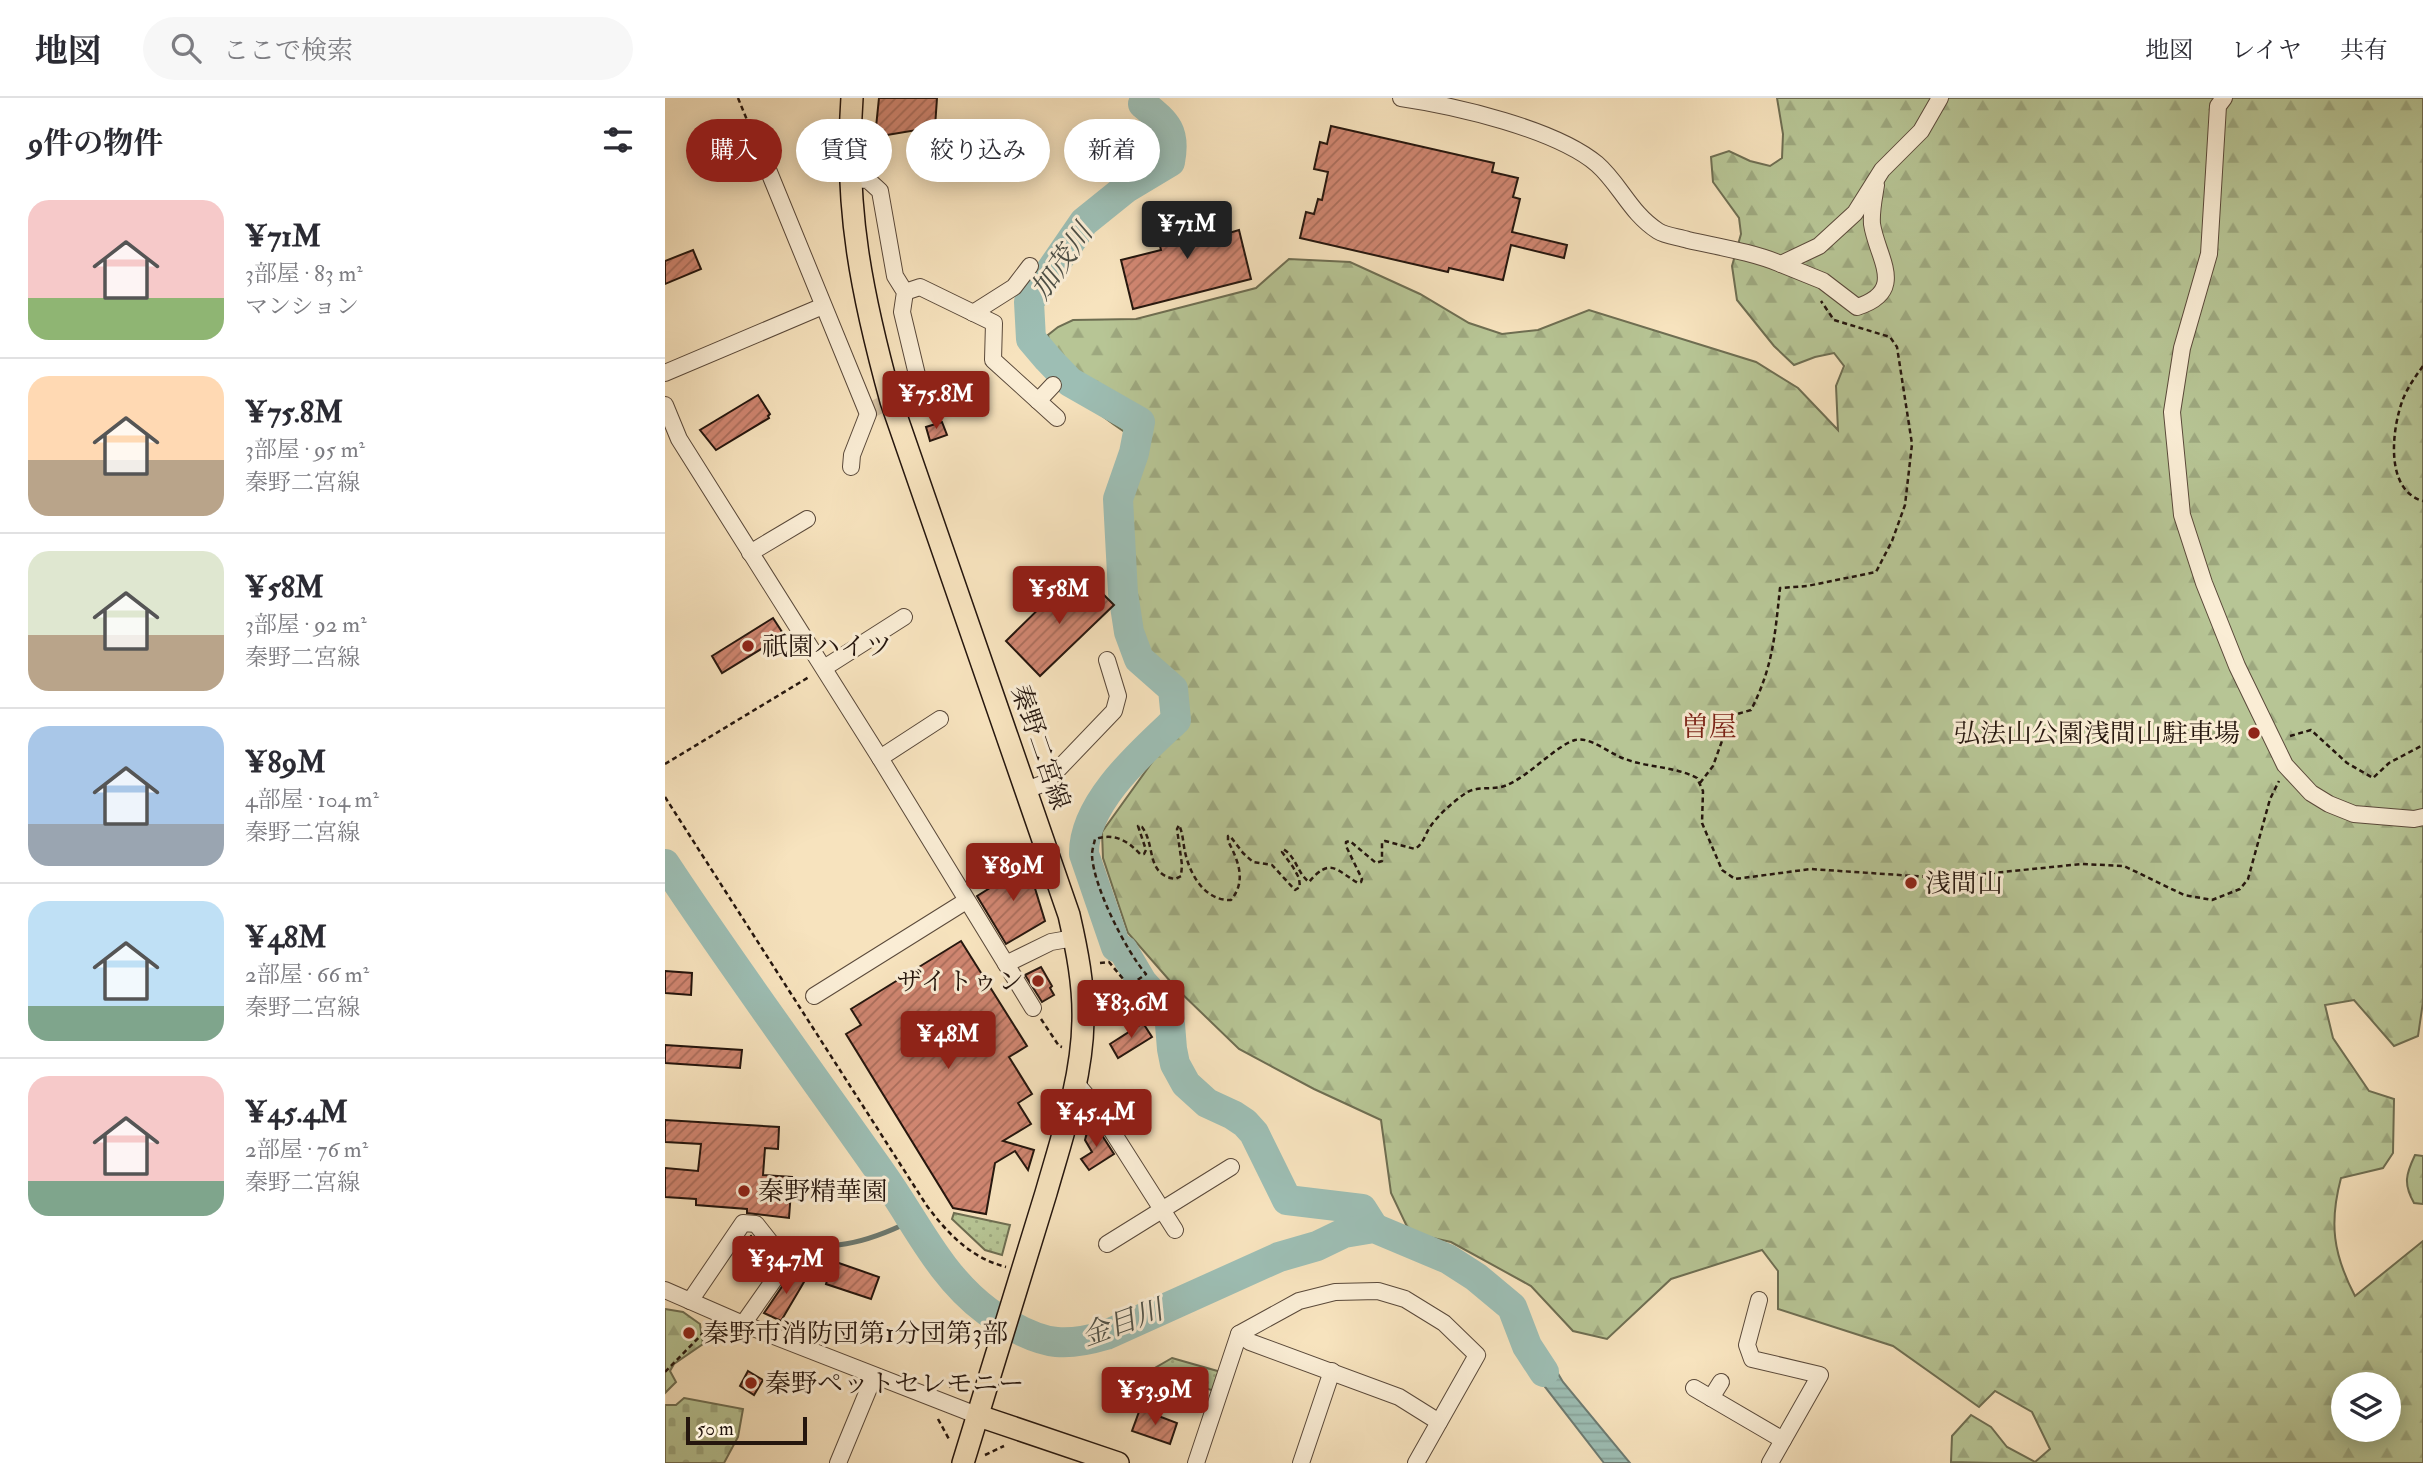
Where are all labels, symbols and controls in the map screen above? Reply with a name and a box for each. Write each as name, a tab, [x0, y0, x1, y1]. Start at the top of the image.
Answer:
search box	[143, 17, 633, 80]
icon: search	[167, 29, 205, 67]
text: 地図	[35, 31, 101, 72]
text: ここで検索	[223, 35, 353, 67]
text: 地図	[2145, 35, 2193, 66]
text: レイヤ	[2231, 35, 2302, 66]
text: 共有	[2340, 35, 2388, 66]
chip: 購入	[686, 119, 782, 182]
chip: 賃貸	[796, 119, 892, 182]
chip: 絞り込み	[906, 119, 1050, 182]
chip: 新着	[1064, 119, 1160, 182]
icon: filters	[599, 121, 637, 159]
text: 9件の物件	[28, 125, 163, 162]
pin: ¥71M	[1146, 202, 1228, 261]
text: ¥71M	[1158, 209, 1216, 238]
water label: 加茂川	[1024, 215, 1102, 306]
text: ¥71M	[245, 218, 321, 255]
icon: home	[84, 228, 168, 312]
text: 3部屋 · 83 m²	[245, 259, 363, 288]
text: マンション	[245, 292, 359, 321]
pin: ¥75.8M	[879, 372, 993, 431]
text: ¥75.8M	[898, 379, 974, 408]
text: ¥75.8M	[245, 394, 343, 431]
icon: home	[84, 404, 168, 488]
text: 3部屋 · 95 m²	[245, 435, 365, 464]
text: 秦野二宮線	[245, 468, 360, 497]
pin: ¥58M	[1018, 566, 1100, 626]
text: ¥58M	[245, 569, 324, 606]
text: ¥58M	[1029, 574, 1089, 603]
icon: home	[84, 579, 168, 663]
text: 3部屋 · 92 m²	[245, 610, 367, 639]
place label: 祇園ハイツ	[762, 631, 892, 663]
marker: 祇園ハイツ	[740, 638, 756, 654]
text: 秦野二宮線	[245, 643, 360, 672]
street label: 秦野二宮線	[1004, 681, 1076, 814]
district label: 曽屋	[1681, 710, 1737, 745]
place label: 弘法山公園浅間山駐車場	[1954, 718, 2240, 750]
marker: 弘法山公園浅間山駐車場	[2246, 725, 2262, 741]
text: ¥89M	[245, 744, 326, 781]
icon: home	[84, 754, 168, 838]
text: 4部屋 · 104 m²	[245, 785, 379, 814]
text: 秦野二宮線	[245, 818, 360, 847]
pin: ¥89M	[972, 844, 1054, 903]
text: ¥89M	[982, 851, 1044, 880]
place label: 浅間山	[1925, 868, 2003, 900]
marker: 浅間山	[1903, 875, 1919, 891]
text: ¥48M	[245, 919, 327, 956]
icon: home	[84, 929, 168, 1013]
text: 2部屋 · 66 m²	[245, 960, 369, 989]
place label: ザイトゥン	[896, 966, 1024, 998]
marker: ザイトゥン	[1030, 973, 1046, 989]
pin: ¥83.6M	[1074, 981, 1188, 1040]
text: ¥83.6M	[1093, 988, 1169, 1017]
text: 秦野二宮線	[245, 993, 360, 1022]
pin: ¥48M	[907, 1012, 989, 1071]
text: ¥48M	[917, 1019, 979, 1048]
pin: ¥45.4M	[1039, 1090, 1153, 1149]
text: ¥45.4M	[245, 1094, 348, 1131]
text: ¥45.4M	[1057, 1097, 1135, 1126]
icon: home	[84, 1104, 168, 1188]
text: 2部屋 · 76 m²	[245, 1135, 368, 1164]
text: 秦野二宮線	[245, 1168, 360, 1197]
place label: 秦野精華園	[758, 1176, 888, 1208]
marker: 秦野精華園	[736, 1183, 752, 1199]
pin: ¥34.7M	[729, 1236, 843, 1296]
text: ¥34.7M	[748, 1244, 824, 1273]
water label: 金目川	[1077, 1292, 1171, 1354]
place label: 秦野市消防団第1分団第3部	[703, 1318, 1008, 1350]
marker: 秦野市消防団第1分団第3部	[681, 1325, 697, 1341]
place label: 秦野ペットセレモニー	[765, 1368, 1024, 1400]
pin: ¥53.9M	[1098, 1368, 1212, 1427]
map controls	[2331, 1372, 2401, 1442]
button: layers	[2331, 1372, 2401, 1442]
marker: 秦野ペットセレモニー	[743, 1375, 759, 1391]
text: ¥53.9M	[1118, 1375, 1192, 1404]
scale bar	[686, 1414, 807, 1446]
text: 50 m	[697, 1417, 734, 1441]

